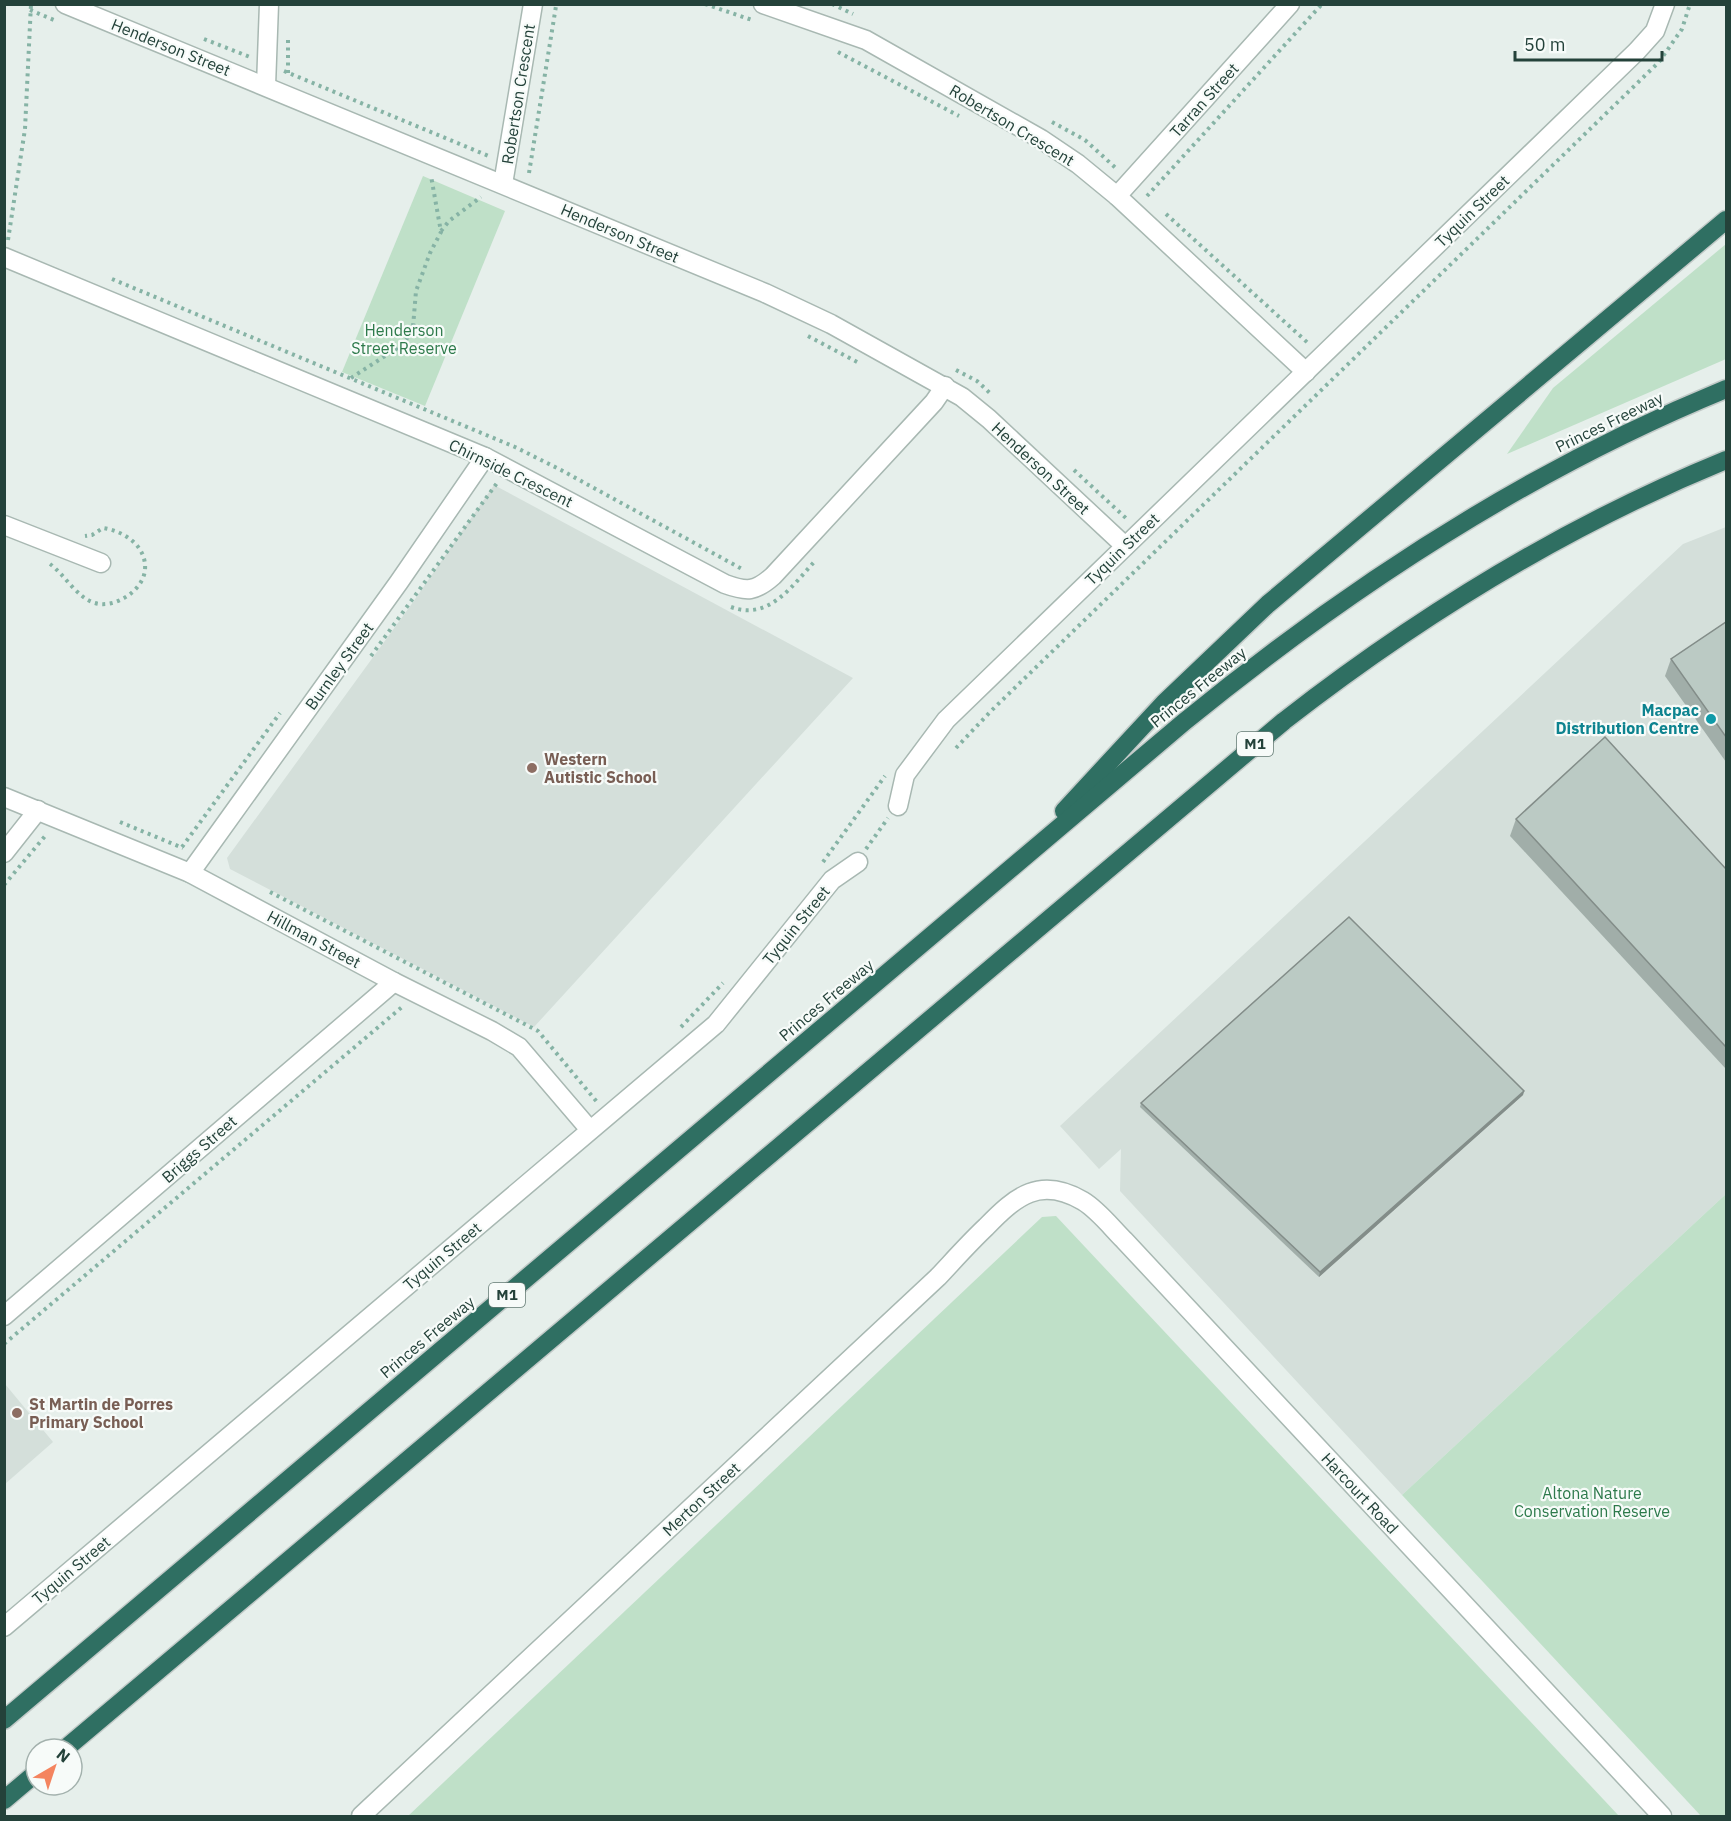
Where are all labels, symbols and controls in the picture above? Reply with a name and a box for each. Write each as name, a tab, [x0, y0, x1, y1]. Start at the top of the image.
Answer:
street label: Henderson Street	[109, 14, 233, 80]
street label: Robertson Crescent	[497, 22, 539, 166]
scale bar	[1515, 24, 1662, 62]
text: 50 m	[1524, 33, 1566, 56]
street label: Tarran Street	[1165, 59, 1243, 141]
street label: Robertson Crescent	[946, 80, 1078, 170]
street label: Tyquin Street	[1431, 171, 1513, 251]
street label: Henderson Street	[558, 199, 682, 267]
park label: Henderson Street Reserve	[351, 320, 457, 358]
street label: Princes Freeway	[1552, 387, 1666, 457]
street label: Henderson Street	[988, 418, 1094, 518]
street label: Chirnside Crescent	[446, 434, 576, 512]
street label: Tyquin Street	[1081, 509, 1163, 589]
street label: Burnley Street	[301, 618, 377, 714]
street label: Princes Freeway	[1146, 642, 1250, 732]
place label: Macpac Distribution Centre	[1555, 700, 1699, 738]
marker: Macpac Distribution Centre	[1704, 712, 1718, 726]
road number: M1	[1237, 732, 1273, 756]
place label: Western Autistic School	[544, 749, 657, 787]
marker: Western Autistic School	[525, 761, 539, 775]
street label: Tyquin Street	[758, 882, 834, 968]
street label: Hillman Street	[264, 906, 364, 972]
street label: Princes Freeway	[775, 955, 877, 1045]
street label: Briggs Street	[157, 1111, 241, 1187]
street label: Tyquin Street	[399, 1218, 485, 1294]
road number: M1	[489, 1283, 525, 1307]
street label: Princes Freeway	[376, 1292, 478, 1382]
place label: St Martin de Porres Primary School	[29, 1394, 173, 1432]
marker: St Martin de Porres Primary School	[10, 1406, 24, 1420]
street label: Harcourt Road	[1317, 1448, 1403, 1538]
street label: Merton Street	[658, 1458, 744, 1540]
park label: Altona Nature Conservation Reserve	[1514, 1483, 1670, 1521]
street label: Tyquin Street	[28, 1532, 114, 1608]
north arrow	[24, 1737, 84, 1797]
text: N	[53, 1744, 74, 1767]

